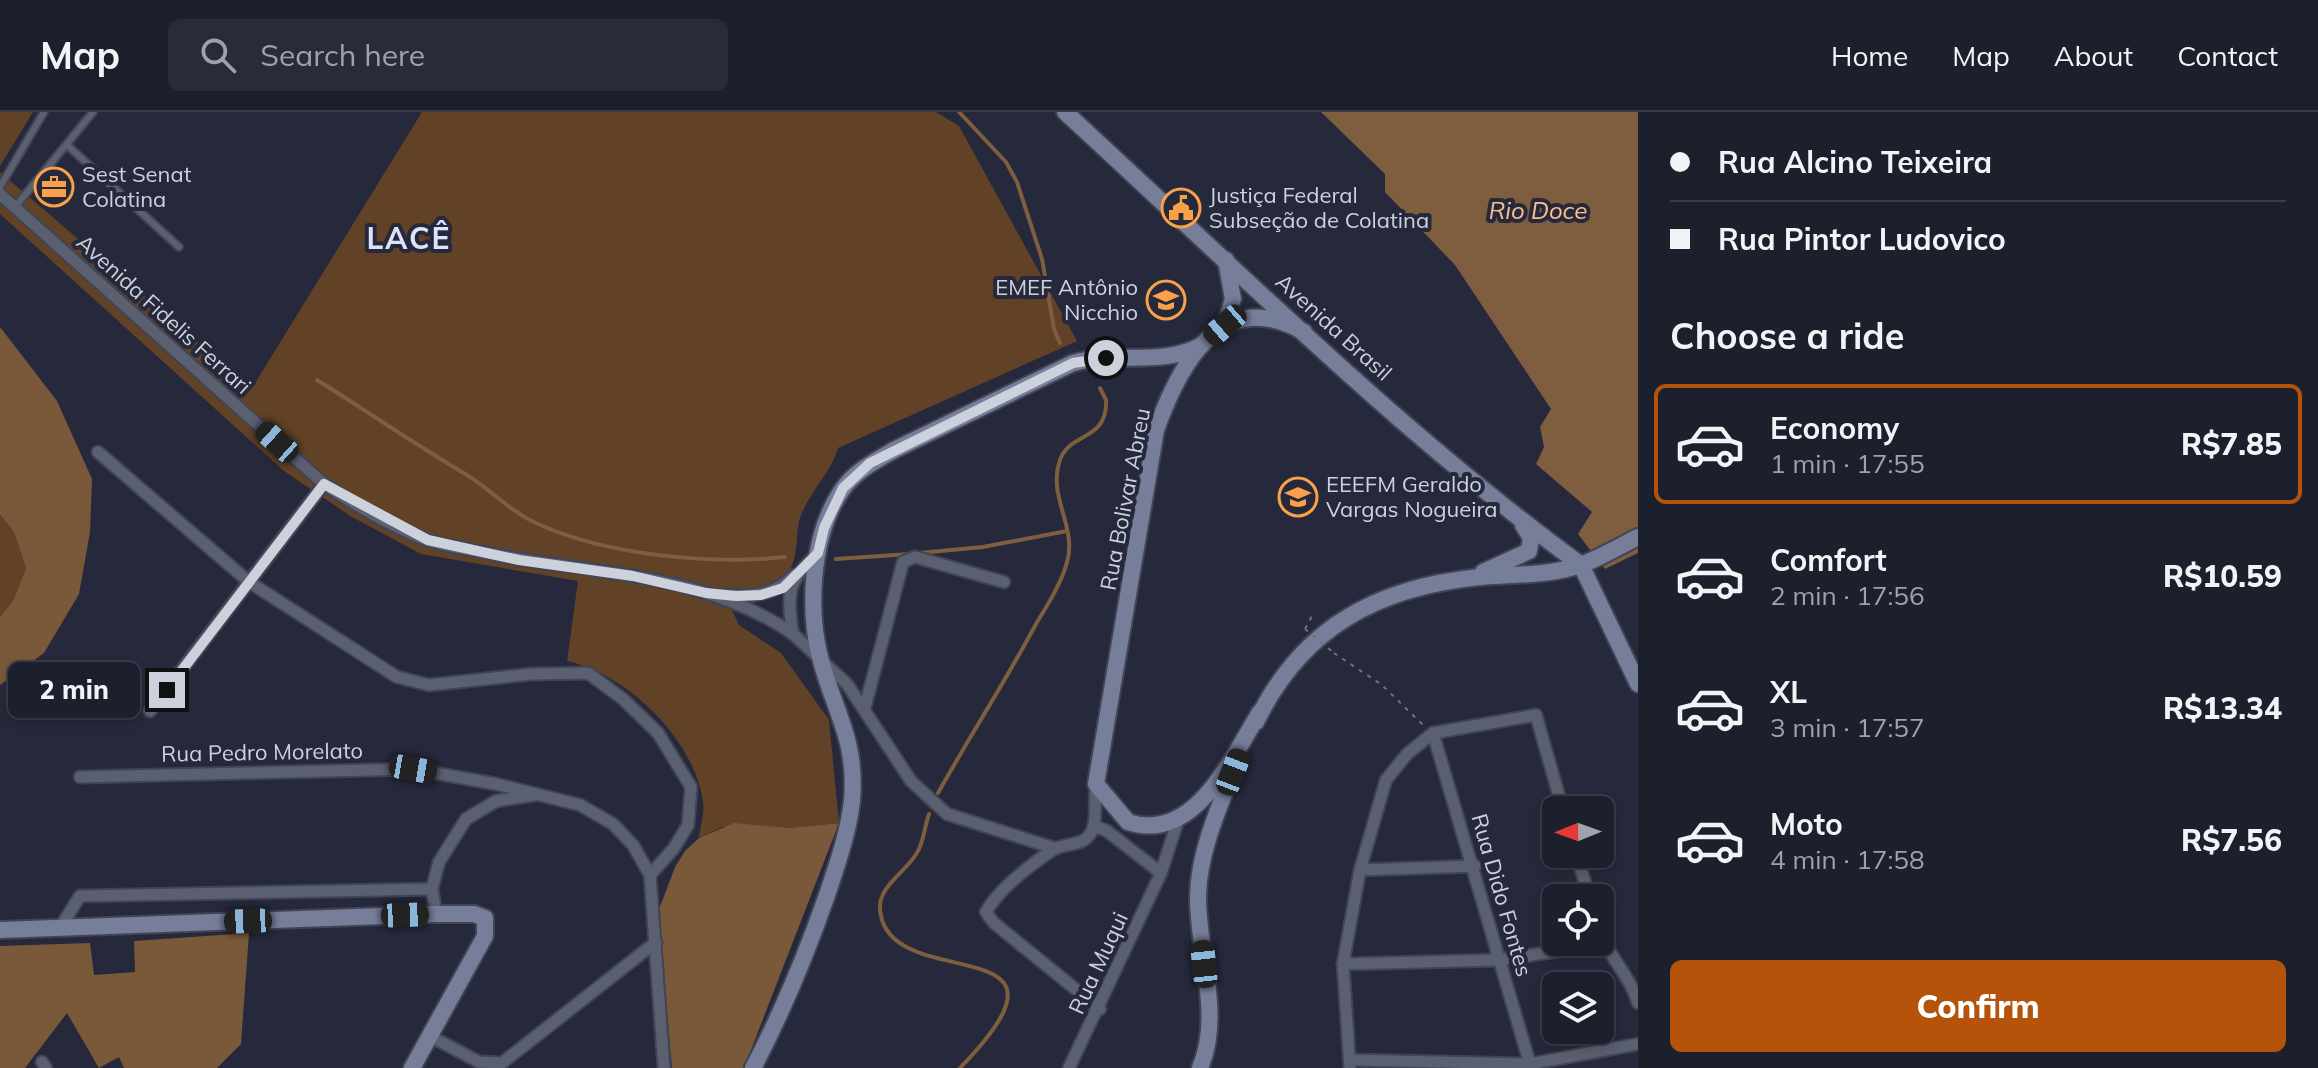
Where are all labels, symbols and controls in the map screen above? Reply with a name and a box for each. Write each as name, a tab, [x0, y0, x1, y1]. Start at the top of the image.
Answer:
search box	[168, 19, 728, 91]
text: Map	[40, 31, 120, 79]
icon: search	[196, 33, 240, 77]
text: Search here	[260, 36, 425, 74]
text: Home	[1831, 38, 1908, 73]
text: Map	[1952, 38, 2010, 73]
text: About	[2054, 38, 2133, 73]
text: Contact	[2177, 38, 2278, 73]
text: Rua Alcino Teixeira	[1718, 143, 1992, 181]
place label: Sest Senat Colatina	[82, 160, 192, 213]
office icon: Sest Senat Colatina	[33, 166, 75, 208]
place label: Justiça Federal Subseção de Colatina	[1209, 181, 1429, 234]
public building icon: Justiça Federal Subseção de Colatina	[1160, 187, 1202, 229]
water label: Rio Doce	[1489, 195, 1587, 225]
district label: LACÊ	[367, 219, 451, 257]
text: Rua Pintor Ludovico	[1718, 220, 2006, 258]
street label: Avenida Fidelis Ferrari	[71, 228, 257, 400]
street label: Avenida Brasil	[1270, 267, 1398, 387]
place label: EMEF Antônio Nicchio	[995, 273, 1138, 326]
school or university icon: EMEF Antônio Nicchio	[1145, 279, 1187, 321]
car	[1199, 300, 1251, 350]
text: Choose a ride	[1670, 313, 1904, 358]
route start	[1088, 340, 1124, 376]
street label: Rua Bolivar Abreu	[1094, 405, 1156, 593]
icon: car	[1674, 408, 1746, 480]
text: Economy	[1770, 409, 1899, 447]
car	[251, 417, 303, 467]
text: R$7.85	[2181, 425, 2282, 463]
text: 1 min · 17:55	[1770, 447, 1925, 480]
place label: EEEFM Geraldo Vargas Nogueira	[1326, 470, 1498, 523]
school or university icon: EEEFM Geraldo Vargas Nogueira	[1277, 476, 1319, 518]
icon: car	[1674, 540, 1746, 612]
text: Comfort	[1770, 541, 1887, 579]
text: R$10.59	[2163, 557, 2282, 595]
text: 2 min · 17:56	[1770, 579, 1925, 612]
callout: 2 min	[7, 662, 139, 718]
route end	[149, 672, 185, 708]
icon: car	[1674, 672, 1746, 744]
text: 2 min	[39, 673, 109, 706]
text: XL	[1770, 673, 1807, 711]
text: R$13.34	[2163, 689, 2282, 727]
text: 3 min · 17:57	[1770, 711, 1925, 744]
street label: Rua Pedro Morelato	[161, 736, 363, 768]
car	[1213, 745, 1253, 799]
car	[387, 753, 439, 785]
north arrow	[1542, 796, 1614, 868]
map controls	[1542, 796, 1614, 1044]
icon: car	[1674, 804, 1746, 876]
text: Moto	[1770, 805, 1843, 843]
street label: Rua Dido Fontes	[1465, 810, 1539, 980]
text: R$7.56	[2181, 821, 2282, 859]
text: 4 min · 17:58	[1770, 843, 1925, 876]
button: locate	[1542, 884, 1614, 956]
car	[381, 902, 429, 928]
street label: Rua Muqui	[1062, 907, 1134, 1019]
car	[224, 908, 272, 934]
car	[1190, 939, 1218, 989]
button: Confirm	[1670, 960, 2286, 1052]
button: layers	[1542, 972, 1614, 1044]

